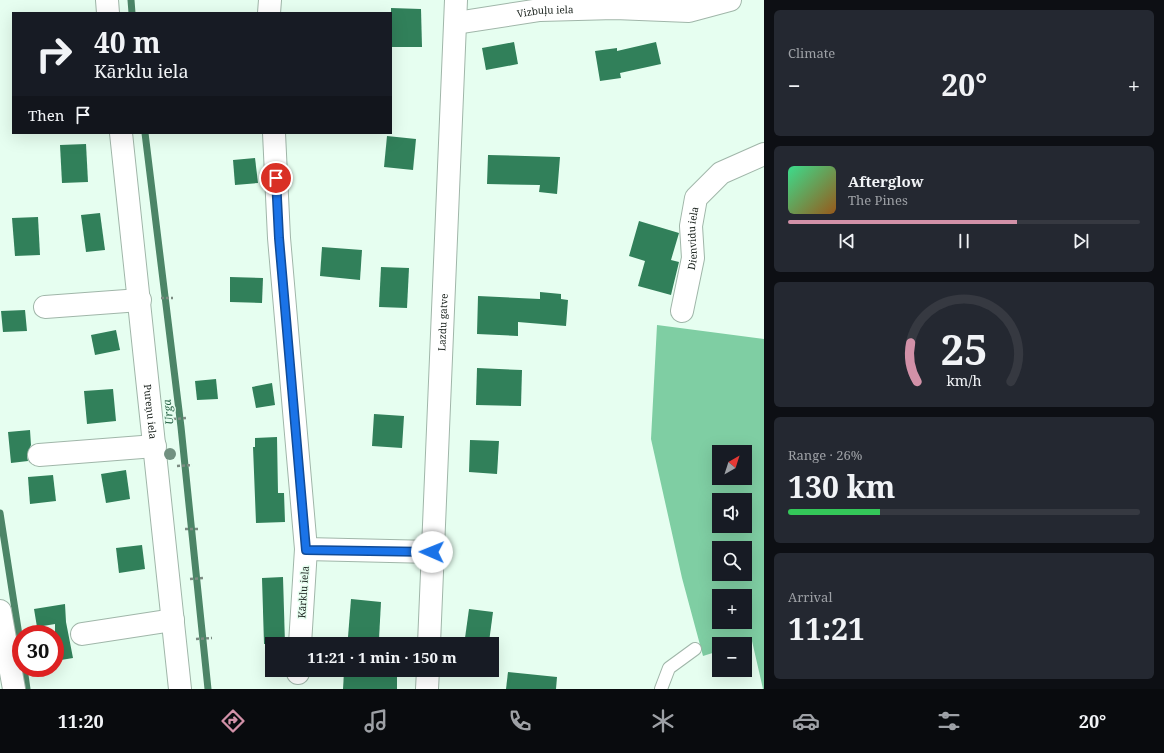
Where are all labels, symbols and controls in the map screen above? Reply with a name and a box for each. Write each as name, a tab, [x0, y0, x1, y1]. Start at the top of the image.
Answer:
street label: Vizbuļu iela	[516, 2, 574, 21]
text: 40 m	[94, 23, 161, 61]
icon: right	[28, 28, 80, 80]
text: Climate	[788, 44, 835, 62]
text: Kārklu iela	[94, 59, 189, 83]
text: 20°	[941, 64, 987, 105]
text: −	[788, 70, 801, 100]
text: +	[1128, 70, 1140, 100]
icon: arrive	[72, 104, 94, 126]
text: Then	[28, 105, 64, 125]
pin	[259, 161, 293, 195]
icon: arrive	[265, 167, 287, 189]
text: Afterglow	[848, 171, 924, 191]
text: The Pines	[848, 191, 908, 209]
street label: Dienvidu iela	[684, 205, 701, 271]
icon: previous	[836, 230, 858, 252]
icon: pause	[953, 230, 975, 252]
icon: next	[1070, 230, 1092, 252]
street label: Lazdu gatve	[434, 293, 451, 351]
text: 25	[940, 321, 988, 377]
text: km/h	[946, 371, 982, 390]
street label: Pureņu iela	[141, 383, 160, 440]
water label: Urga	[158, 398, 176, 426]
north arrow	[712, 445, 752, 485]
map controls	[712, 445, 752, 677]
text: Range · 26%	[788, 446, 862, 464]
text: 130 km	[788, 466, 895, 507]
button: sound	[712, 493, 752, 533]
position arrow	[411, 531, 453, 573]
button: search	[712, 541, 752, 581]
street label: Kārklu iela	[294, 565, 312, 619]
text: Arrival	[788, 588, 832, 606]
button: +	[712, 589, 752, 629]
text: 11:21	[788, 608, 865, 649]
speed limit sign: 30	[12, 625, 64, 677]
button: −	[712, 637, 752, 677]
text: 11:21 · 1 min · 150 m	[307, 647, 457, 667]
icon: directions	[219, 707, 247, 735]
icon: music	[362, 707, 390, 735]
icon: phone	[506, 707, 534, 735]
icon: climate	[649, 707, 677, 735]
icon: car	[792, 707, 820, 735]
icon: filters	[935, 707, 963, 735]
text: 11:20	[58, 709, 104, 733]
text: 20°	[1079, 709, 1106, 733]

